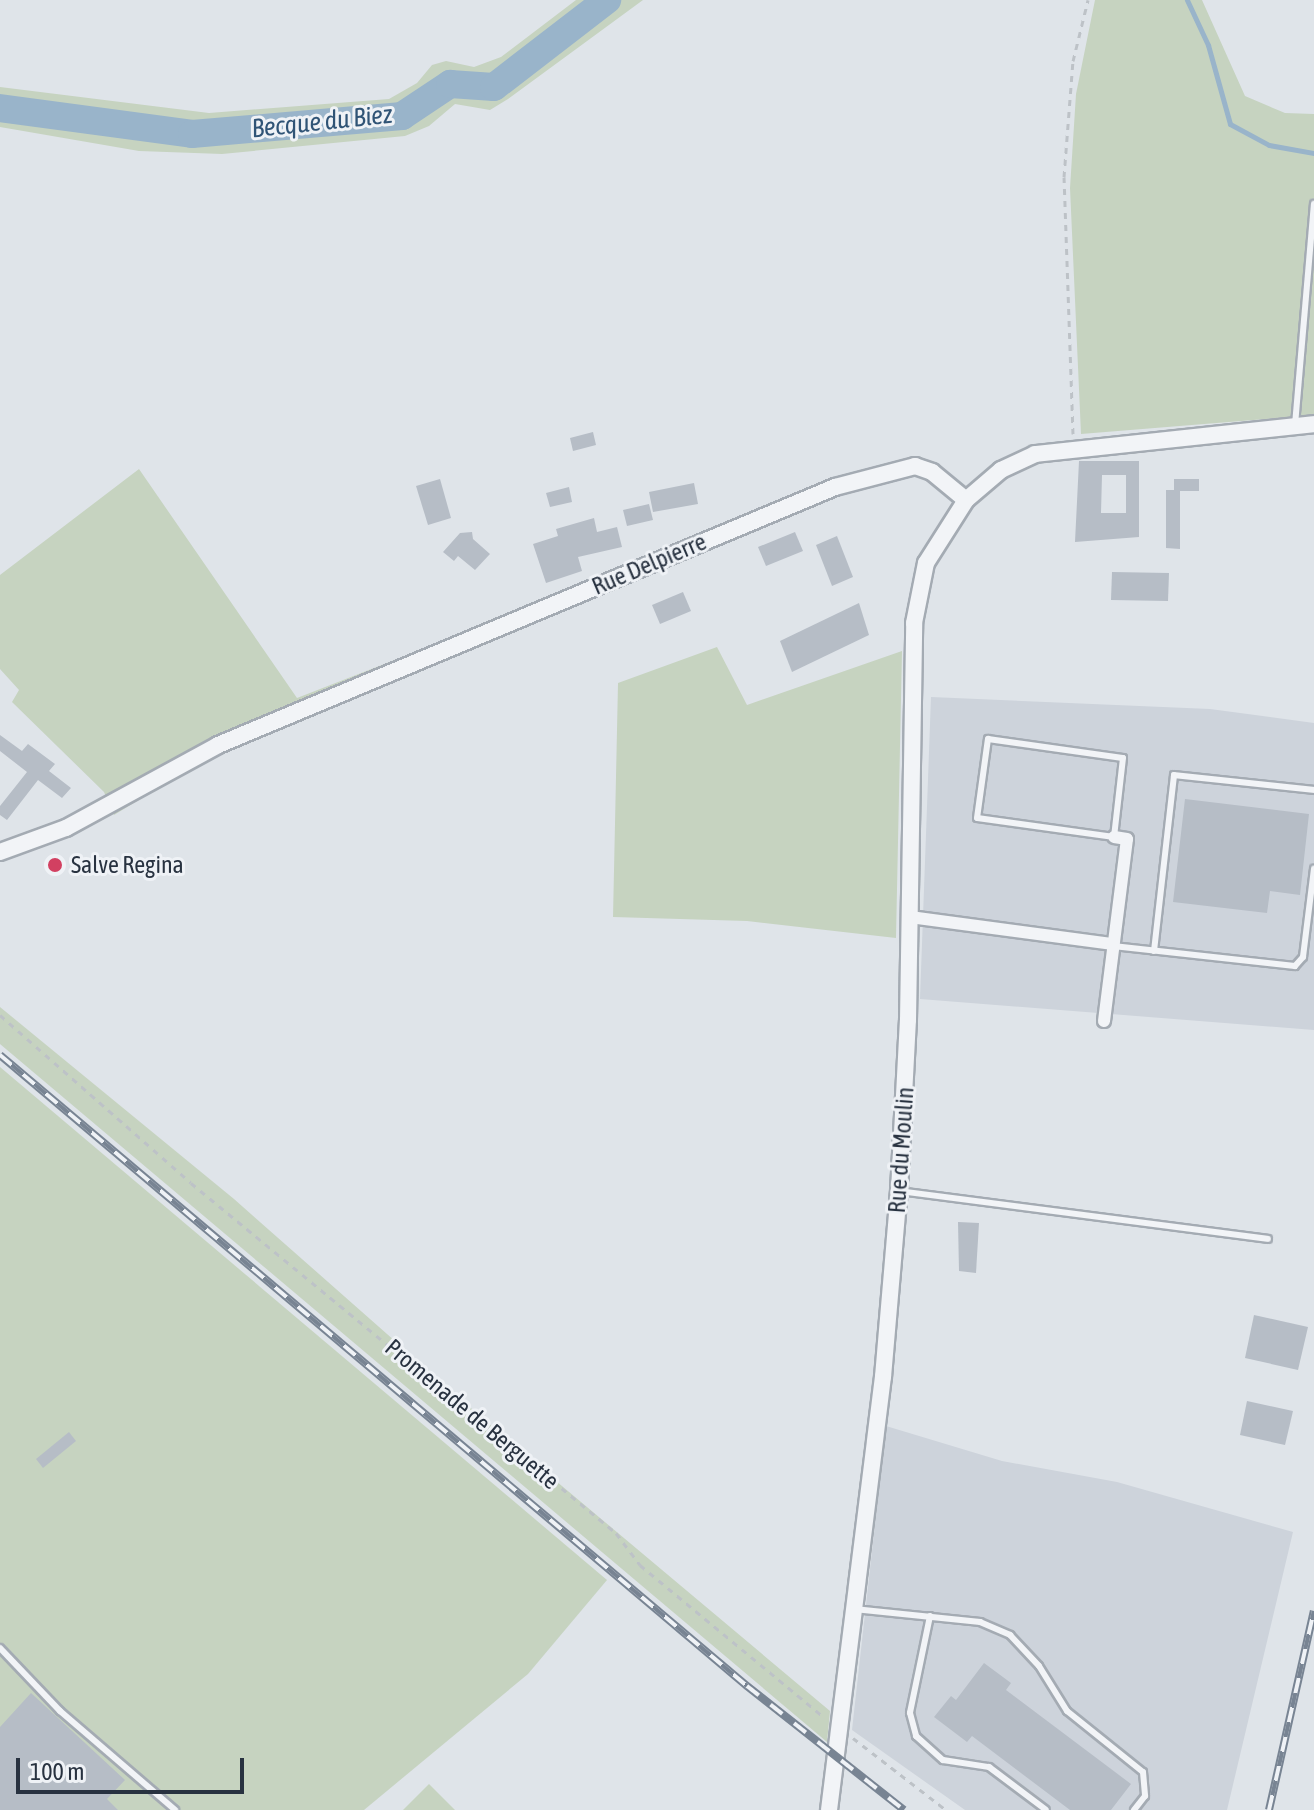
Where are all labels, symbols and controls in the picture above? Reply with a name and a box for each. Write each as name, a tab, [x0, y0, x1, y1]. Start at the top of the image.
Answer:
water label: Becque du Biez	[250, 99, 394, 145]
street label: Rue Delpierre	[588, 527, 710, 601]
place label: Salve Regina	[71, 851, 184, 879]
marker: Salve Regina	[46, 856, 64, 874]
street label: Rue du Moulin	[882, 1086, 920, 1214]
street label: Promenade de Berguette	[379, 1333, 565, 1495]
scale bar	[20, 1742, 248, 1792]
text: 100 m	[30, 1758, 84, 1785]

